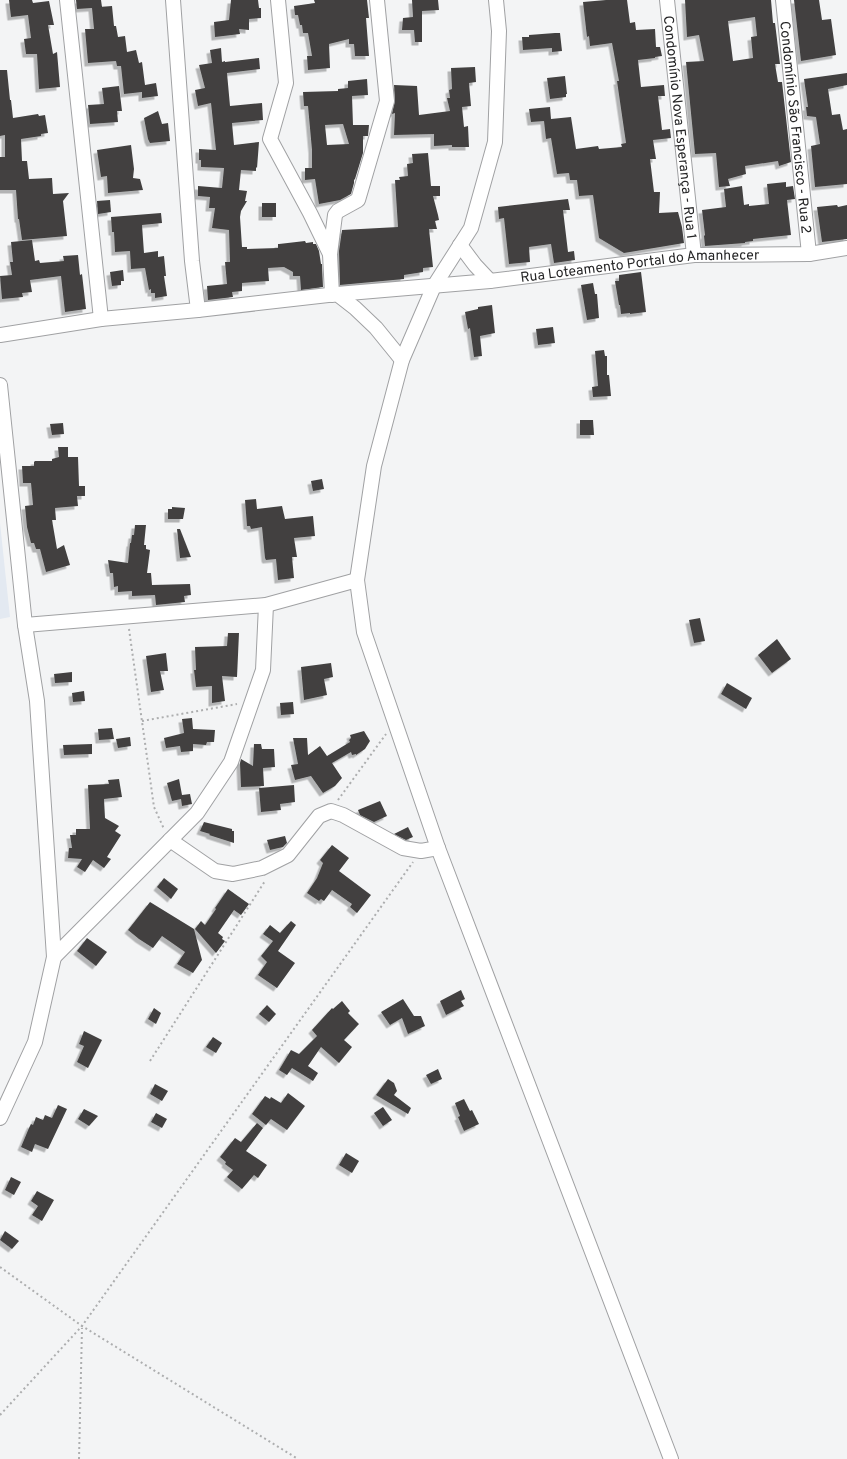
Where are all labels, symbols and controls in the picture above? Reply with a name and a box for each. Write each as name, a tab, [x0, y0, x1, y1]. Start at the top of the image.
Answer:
street label: Condomínio Nova Esperança - Rua 1	[659, 15, 699, 240]
street label: Condomínio São Francisco - Rua 2	[775, 20, 814, 235]
street label: Rua Loteamento Portal do Amanhecer	[520, 247, 760, 287]

